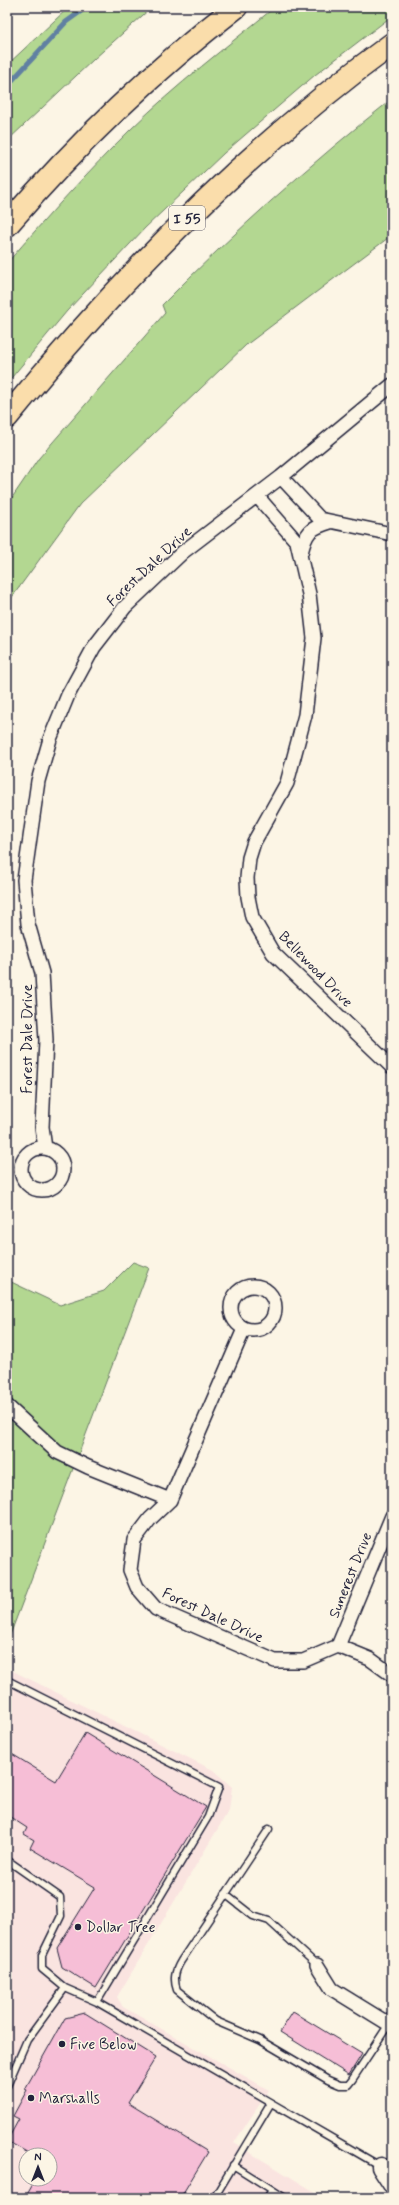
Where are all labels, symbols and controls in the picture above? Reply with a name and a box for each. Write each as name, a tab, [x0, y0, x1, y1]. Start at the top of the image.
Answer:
road number: I 55	[169, 206, 205, 230]
street label: Forest Dale Drive	[103, 522, 197, 611]
street label: Bellewood Drive	[274, 927, 357, 1012]
street label: Forest Dale Drive	[18, 984, 38, 1094]
street label: Sunerest Drive	[325, 1529, 377, 1621]
street label: Forest Dale Drive	[159, 1584, 266, 1648]
place label: Dollar Tree	[86, 1918, 156, 1938]
marker: Dollar Tree	[73, 1922, 83, 1932]
place label: Five Below	[70, 2035, 136, 2055]
marker: Five Below	[57, 2039, 67, 2049]
place label: Marshalls	[39, 2089, 100, 2109]
marker: Marshalls	[26, 2093, 36, 2103]
north arrow	[18, 2147, 58, 2187]
text: N	[34, 2151, 42, 2165]

